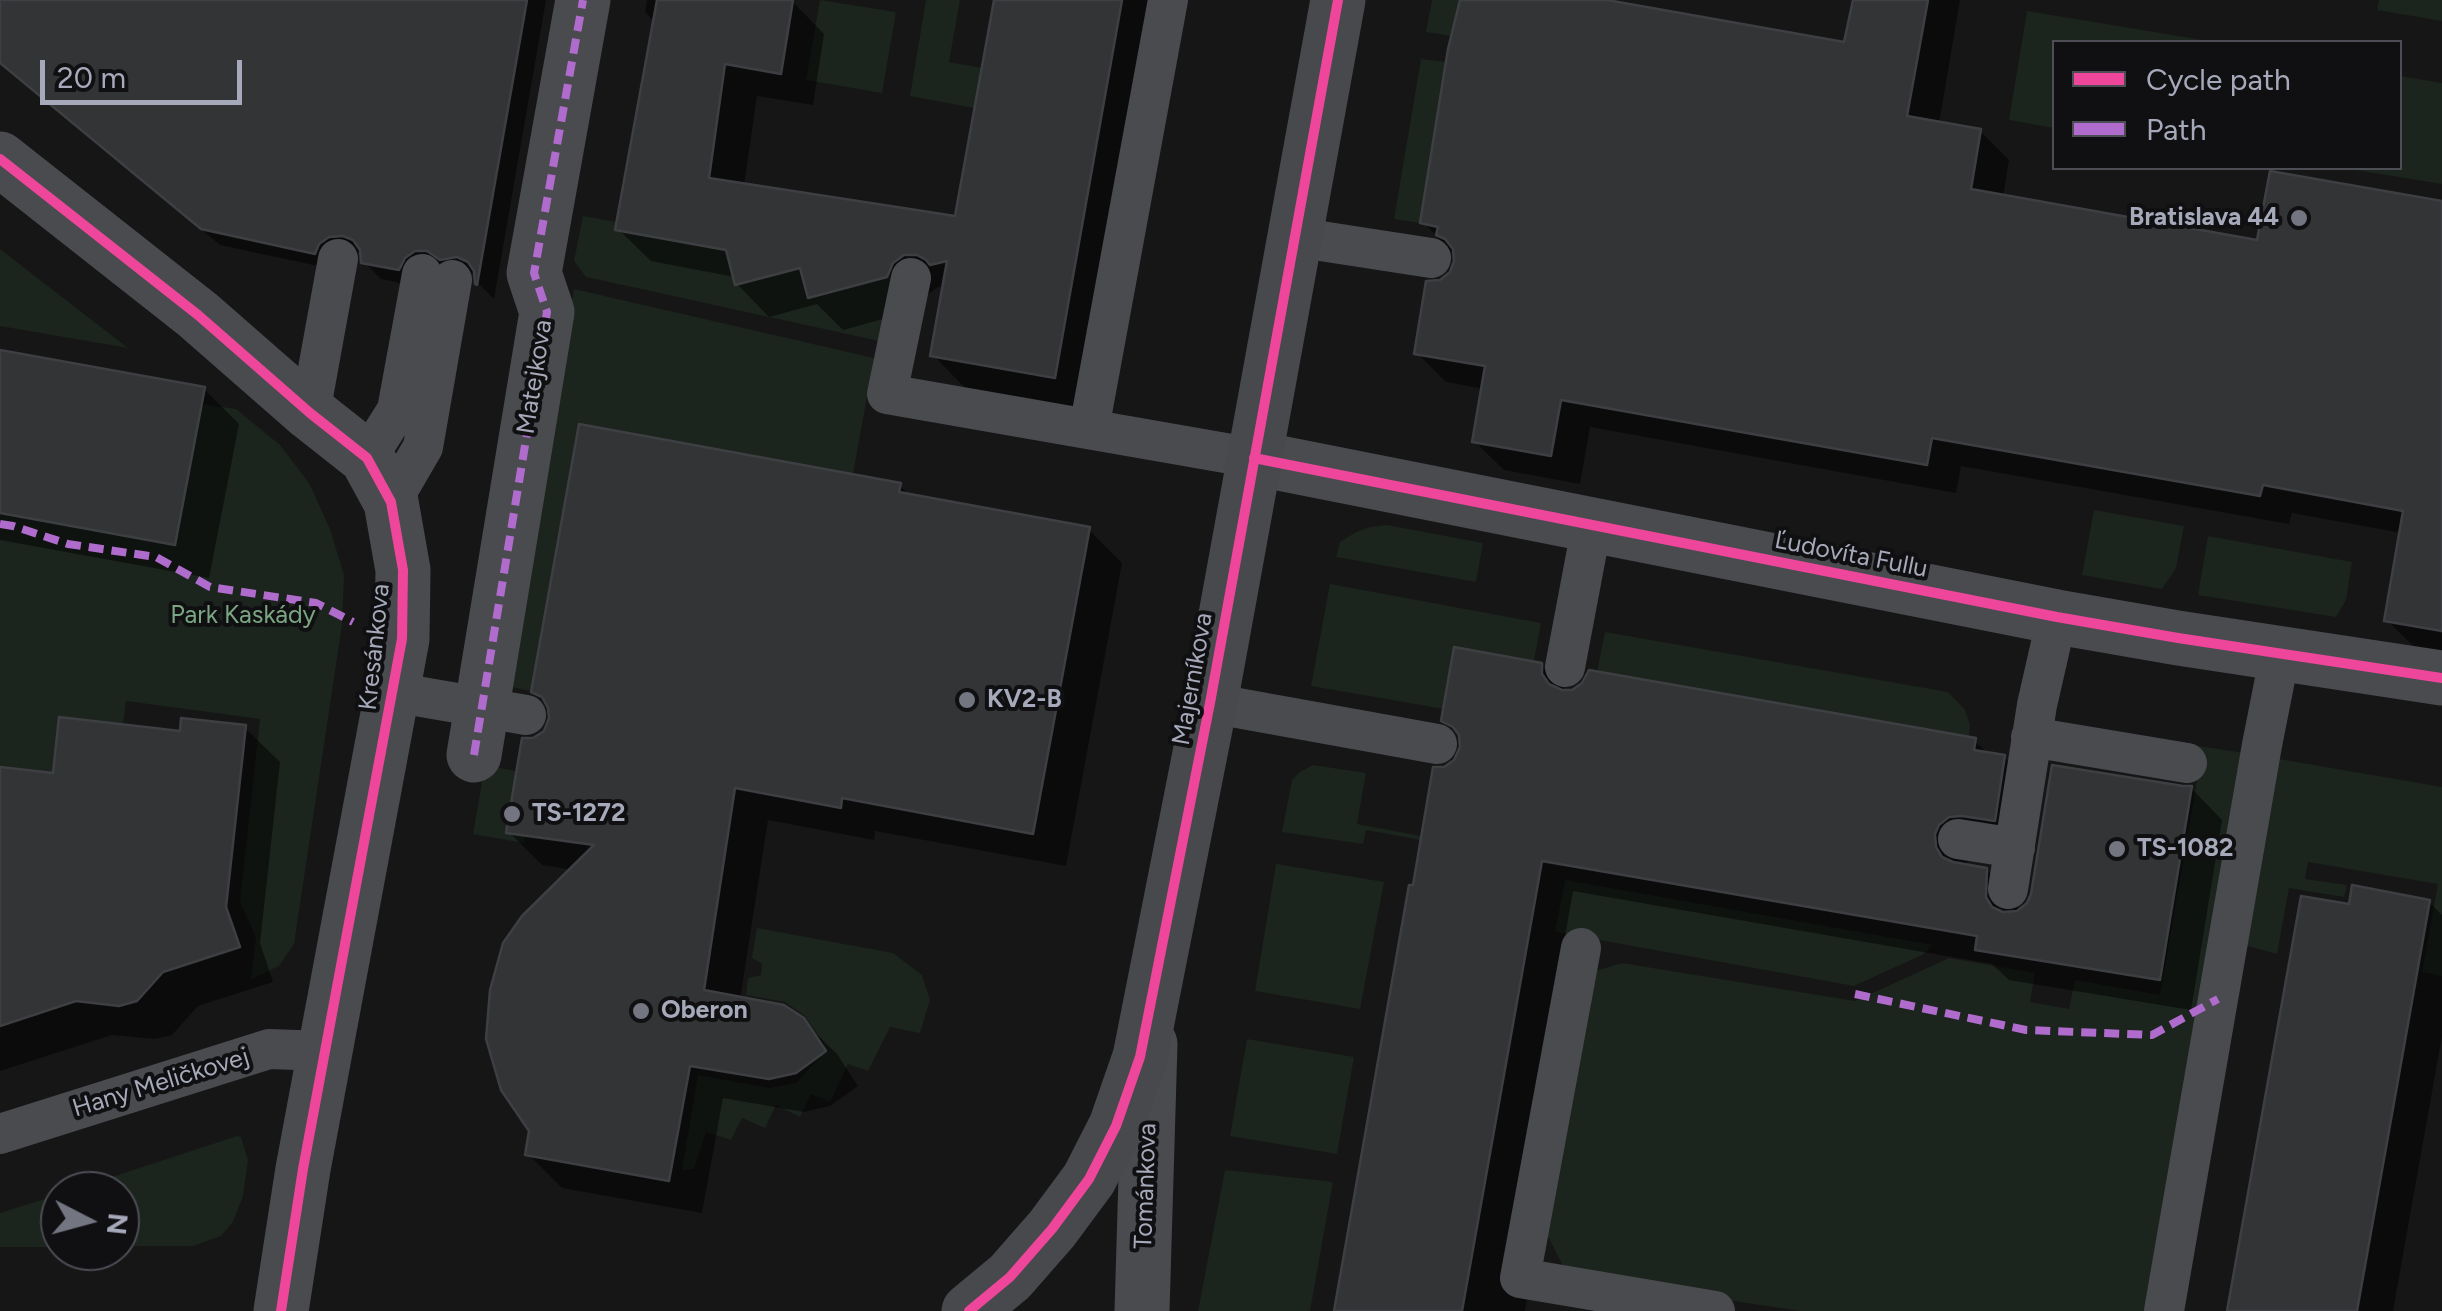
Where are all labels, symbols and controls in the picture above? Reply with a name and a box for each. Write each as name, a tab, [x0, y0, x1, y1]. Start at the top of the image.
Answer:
scale bar	[45, 40, 248, 102]
legend	[2052, 40, 2402, 170]
text: 20 m	[57, 59, 126, 96]
text: Cycle path	[2146, 61, 2291, 98]
text: Path	[2146, 111, 2206, 148]
place label: Bratislava 44	[2129, 203, 2279, 233]
marker: Bratislava 44	[2288, 207, 2310, 229]
street label: Matejkova	[511, 318, 559, 436]
street label: Ľudovíta Fullu	[1772, 525, 1930, 585]
street label: Kresánkova	[353, 582, 397, 712]
park label: Park Kaskády	[170, 601, 316, 631]
street label: Majerníkova	[1167, 610, 1219, 748]
place label: KV2-B	[987, 685, 1062, 715]
marker: KV2-B	[956, 689, 978, 711]
place label: TS-1272	[532, 799, 625, 829]
marker: TS-1272	[501, 803, 523, 825]
place label: TS-1082	[2137, 834, 2233, 864]
marker: TS-1082	[2106, 838, 2128, 860]
place label: Oberon	[661, 996, 748, 1026]
marker: Oberon	[630, 1000, 652, 1022]
street label: Hany Meličkovej	[69, 1042, 253, 1124]
street label: Tománkova	[1129, 1122, 1163, 1250]
north arrow	[40, 1171, 140, 1271]
text: N	[100, 1211, 136, 1236]

